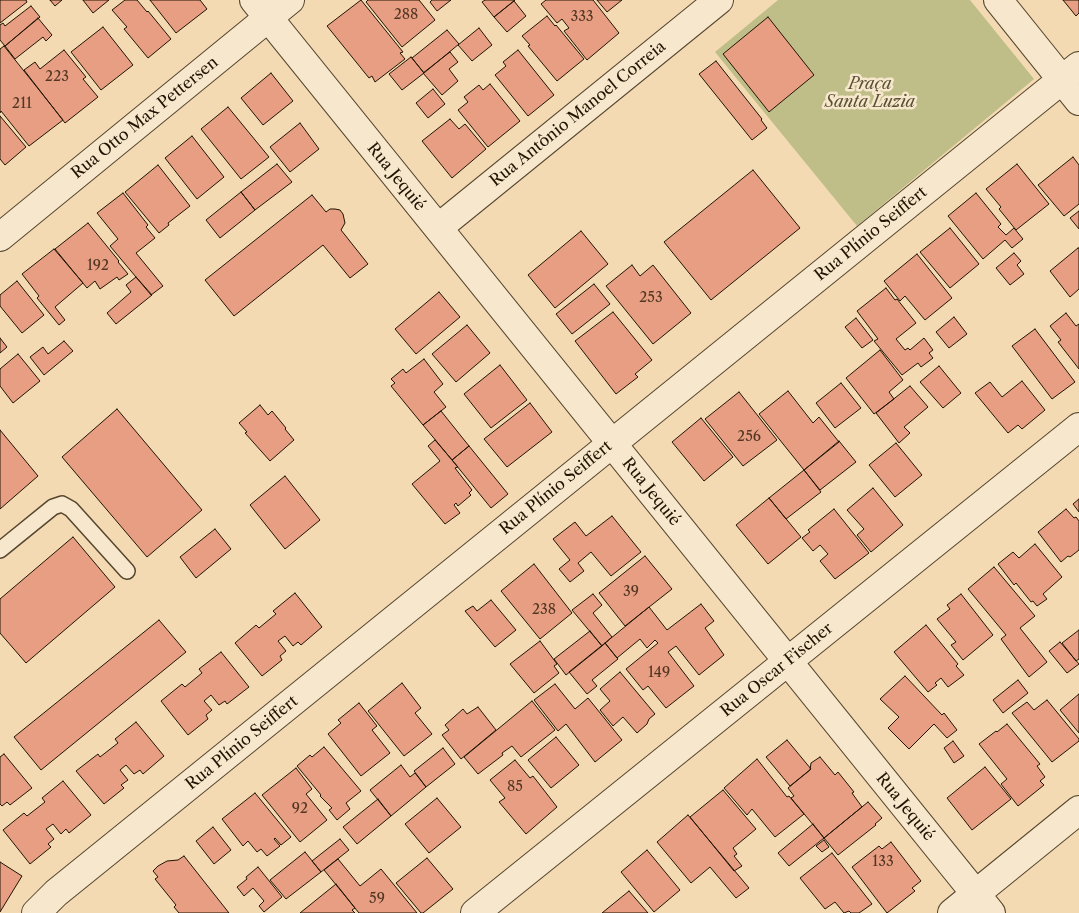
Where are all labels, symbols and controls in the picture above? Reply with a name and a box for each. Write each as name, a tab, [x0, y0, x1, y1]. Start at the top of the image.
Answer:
house number: 288	[394, 7, 418, 23]
house number: 333	[570, 9, 594, 25]
street label: Rua Antônio Manoel Correia	[486, 37, 670, 191]
street label: Rua Otto Max Pettersen	[68, 53, 222, 183]
house number: 223	[45, 69, 69, 85]
park label: Praça Santa Luzia	[825, 74, 915, 112]
house number: 211	[12, 96, 32, 112]
street label: Rua Jequié	[363, 139, 429, 215]
street label: Rua Plínio Seiffert	[811, 183, 931, 285]
house number: 192	[87, 258, 109, 274]
house number: 253	[639, 290, 663, 306]
house number: 256	[737, 429, 761, 445]
street label: Rua Plínio Seiffert	[496, 437, 616, 539]
street label: Rua Jequié	[618, 454, 684, 530]
house number: 39	[623, 584, 639, 600]
house number: 238	[532, 602, 556, 618]
street label: Rua Oscar Fischer	[717, 619, 837, 721]
house number: 149	[648, 665, 670, 681]
street label: Rua Plínio Seiffert	[182, 692, 302, 794]
street label: Rua Jequié	[872, 769, 938, 845]
house number: 85	[507, 779, 523, 795]
house number: 92	[292, 801, 308, 817]
house number: 133	[872, 854, 894, 870]
house number: 59	[369, 891, 385, 907]

